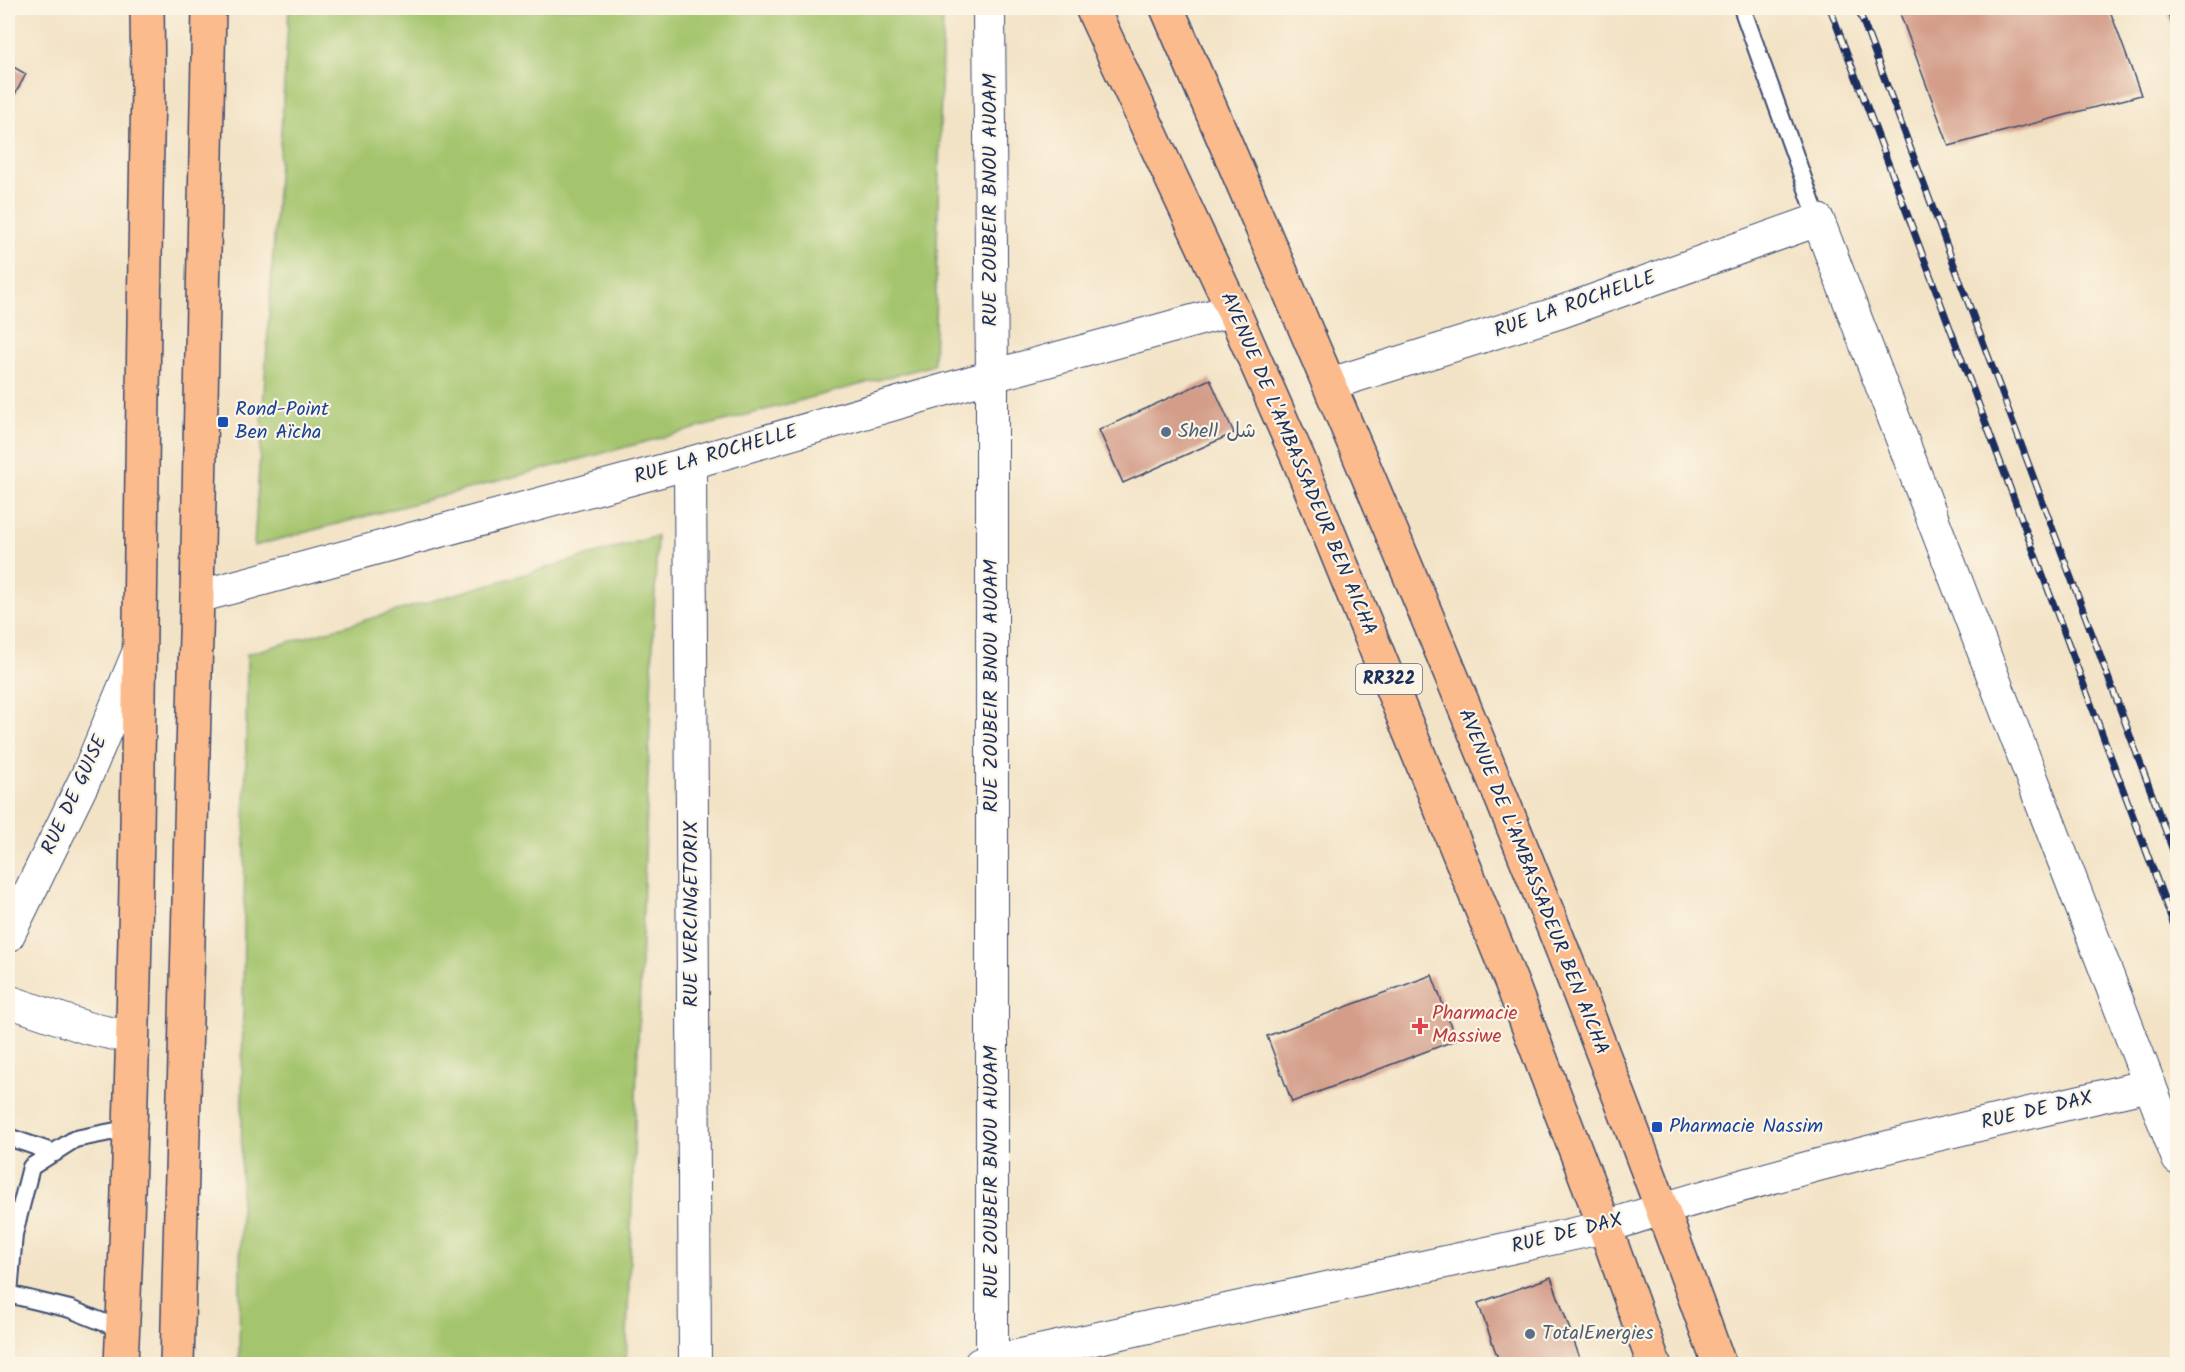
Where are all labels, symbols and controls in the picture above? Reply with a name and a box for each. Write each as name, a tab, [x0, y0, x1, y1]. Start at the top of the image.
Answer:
street label: RUE ZOUBEIR BNOU AUOAM	[975, 73, 1007, 327]
street label: RUE LA ROCHELLE	[1490, 262, 1661, 348]
street label: AVENUE DE L'AMBASSADEUR BEN AICHA	[1211, 287, 1385, 641]
place label: Rond-Point Ben Aïcha	[235, 394, 329, 449]
marker: Rond-Point Ben Aïcha	[216, 415, 230, 429]
street label: RUE LA ROCHELLE	[630, 416, 803, 494]
place label: Shell شل	[1178, 416, 1256, 448]
marker: Shell شل	[1159, 425, 1173, 439]
street label: RUE ZOUBEIR BNOU AUOAM	[976, 559, 1008, 813]
road number: RR322	[1356, 664, 1422, 694]
street label: AVENUE DE L'AMBASSADEUR BEN AICHA	[1449, 704, 1617, 1060]
street label: RUE DE GUISE	[33, 729, 117, 860]
street label: RUE VERCINGETORIX	[676, 820, 708, 1007]
place label: Pharmacie Massiwe	[1432, 998, 1518, 1053]
marker: Pharmacie Massiwe	[1413, 1019, 1427, 1033]
street label: RUE ZOUBEIR BNOU AUOAM	[976, 1045, 1008, 1299]
street label: RUE DE DAX	[1978, 1083, 2096, 1139]
place label: Pharmacie Nassim	[1669, 1111, 1823, 1143]
marker: Pharmacie Nassim	[1650, 1120, 1664, 1134]
street label: RUE DE DAX	[1508, 1205, 1626, 1263]
place label: TotalEnergies	[1542, 1318, 1654, 1350]
marker: TotalEnergies	[1523, 1327, 1537, 1341]

